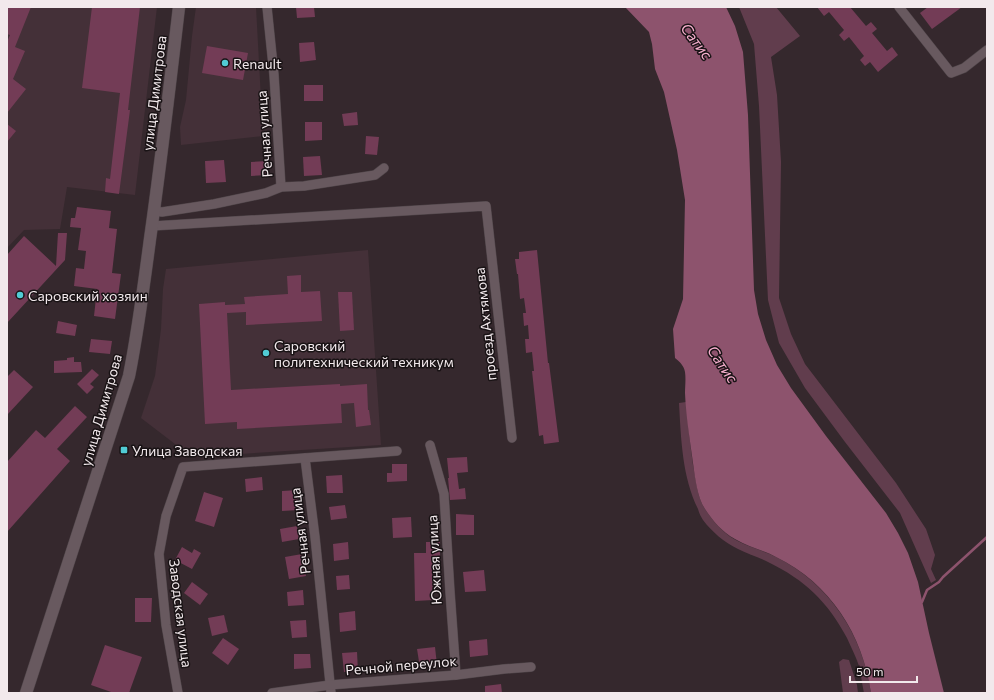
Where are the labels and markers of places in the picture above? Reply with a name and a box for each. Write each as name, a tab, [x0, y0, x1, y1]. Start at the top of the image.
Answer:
place label: Renault	[233, 55, 282, 72]
marker: Renault	[220, 58, 230, 68]
place label: Саровский хозяин	[28, 287, 148, 304]
marker: Саровский хозяин	[15, 290, 25, 300]
place label: Саровский политехнический техникум	[274, 337, 454, 370]
marker: Саровский политехнический техникум	[261, 348, 271, 358]
place label: Улица Заводская	[132, 442, 243, 459]
marker: Улица Заводская	[119, 445, 129, 455]

